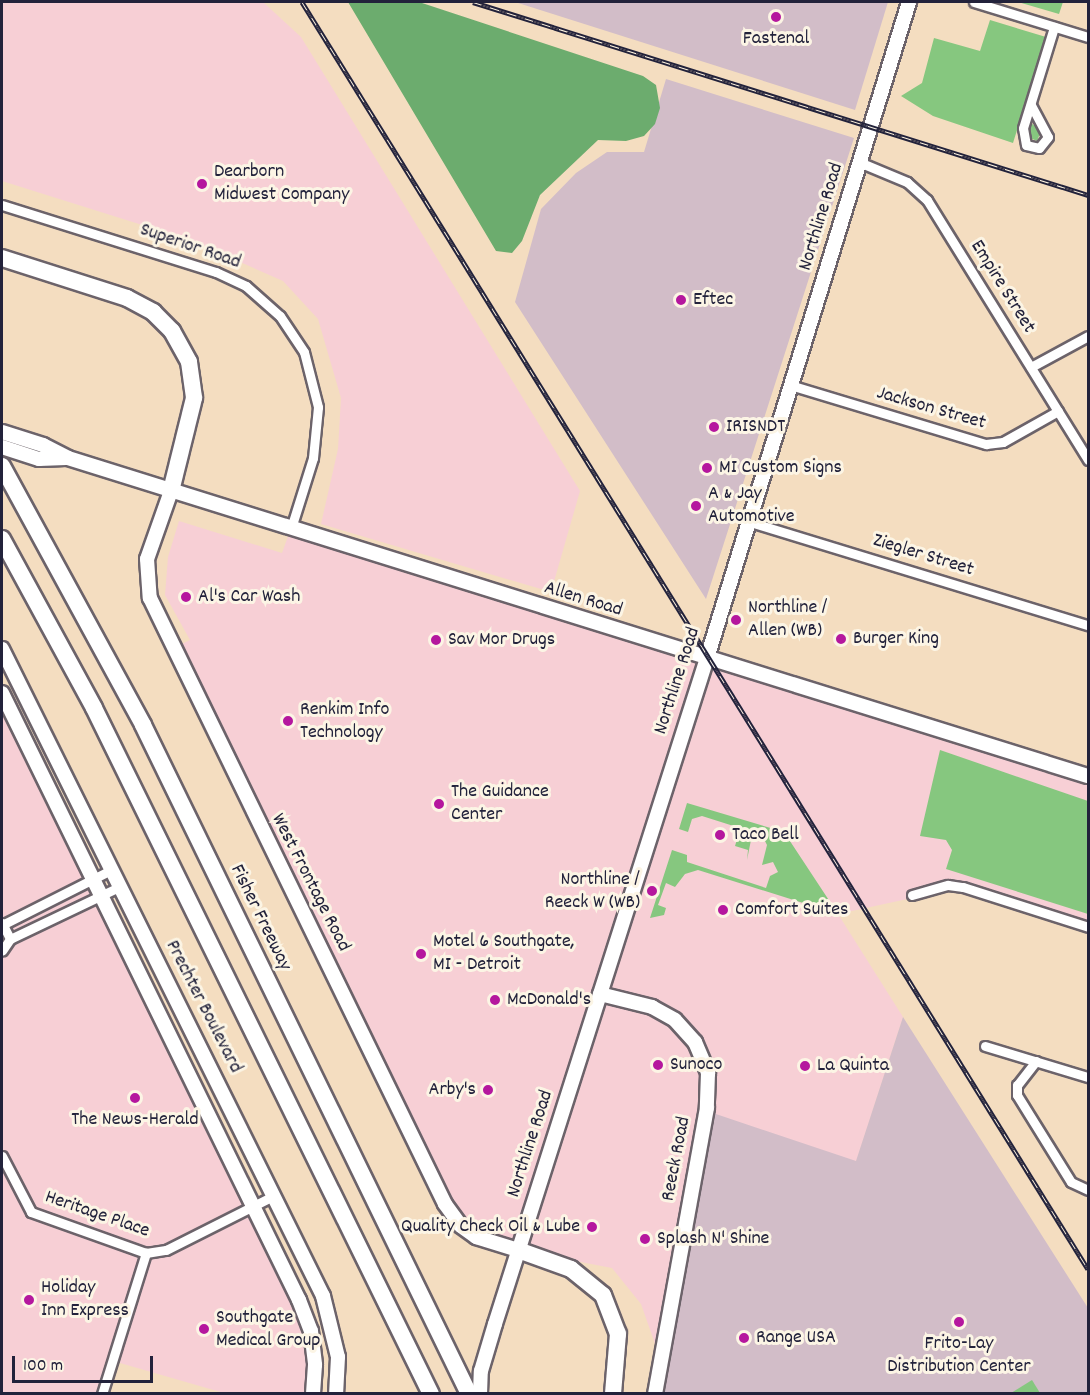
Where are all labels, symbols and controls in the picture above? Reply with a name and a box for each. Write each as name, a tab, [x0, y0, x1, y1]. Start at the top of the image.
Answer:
marker: Fastenal	[769, 10, 783, 24]
place label: Fastenal	[743, 27, 809, 51]
place label: Dearborn Midwest Company	[214, 160, 349, 207]
street label: Northline Road	[794, 160, 850, 274]
marker: Dearborn Midwest Company	[195, 177, 209, 191]
street label: Superior Road	[137, 219, 243, 275]
street label: Empire Street	[964, 236, 1040, 338]
place label: Eftec	[693, 288, 733, 312]
marker: Eftec	[674, 293, 688, 307]
street label: Jackson Street	[874, 382, 988, 436]
place label: IRISNDT	[726, 415, 785, 439]
marker: IRISNDT	[707, 420, 721, 434]
place label: MI Custom Signs	[719, 456, 842, 480]
marker: MI Custom Signs	[700, 461, 714, 475]
place label: A & Jay Automotive	[708, 482, 795, 529]
marker: A & Jay Automotive	[689, 499, 703, 513]
street label: Ziegler Street	[870, 529, 976, 583]
street label: Allen Road	[541, 577, 625, 623]
place label: Al's Car Wash	[198, 585, 300, 609]
marker: Al's Car Wash	[179, 590, 193, 604]
place label: Northline / Allen (WB)	[748, 596, 827, 643]
marker: Northline / Allen (WB)	[729, 613, 743, 627]
street label: Northline Road	[649, 624, 707, 738]
place label: Burger King	[853, 627, 939, 651]
place label: Sav Mor Drugs	[448, 628, 555, 652]
marker: Burger King	[834, 632, 848, 646]
marker: Sav Mor Drugs	[429, 633, 443, 647]
place label: Renkim Info Technology	[300, 698, 389, 745]
marker: Renkim Info Technology	[281, 714, 295, 728]
place label: The Guidance Center	[451, 780, 549, 827]
marker: The Guidance Center	[432, 797, 446, 811]
street label: West Frontage Road	[265, 810, 355, 956]
place label: Taco Bell	[732, 823, 799, 847]
marker: Taco Bell	[713, 828, 727, 842]
street label: Fisher Freeway	[224, 861, 296, 975]
place label: Northline / Reeck W (WB)	[545, 868, 640, 915]
marker: Northline / Reeck W (WB)	[645, 884, 659, 898]
place label: Comfort Suites	[735, 898, 849, 922]
marker: Comfort Suites	[716, 903, 730, 917]
place label: Motel 6 Southgate, MI - Detroit	[433, 930, 575, 977]
street label: Prechter Boulevard	[159, 937, 247, 1077]
marker: Motel 6 Southgate, MI - Detroit	[414, 947, 428, 961]
place label: McDonald's	[507, 988, 591, 1012]
marker: McDonald's	[488, 993, 502, 1007]
place label: Sunoco	[670, 1053, 723, 1077]
place label: La Quinta	[817, 1054, 889, 1078]
marker: Sunoco	[651, 1058, 665, 1072]
marker: La Quinta	[798, 1059, 812, 1073]
place label: Arby's	[429, 1078, 476, 1102]
marker: Arby's	[481, 1083, 495, 1097]
street label: Northline Road	[502, 1087, 560, 1201]
marker: The News-Herald	[128, 1091, 142, 1105]
place label: The News-Herald	[71, 1108, 199, 1132]
street label: Reeck Road	[657, 1115, 697, 1203]
street label: Heritage Place	[42, 1186, 152, 1244]
place label: Quality Check Oil & Lube	[401, 1215, 580, 1239]
marker: Quality Check Oil & Lube	[585, 1220, 599, 1234]
place label: Splash N' Shine	[657, 1227, 769, 1251]
marker: Splash N' Shine	[638, 1232, 652, 1246]
place label: Holiday Inn Express	[41, 1276, 129, 1323]
marker: Holiday Inn Express	[22, 1293, 36, 1307]
place label: Southgate Medical Group	[216, 1306, 321, 1353]
marker: Frito-Lay Distribution Center	[952, 1315, 966, 1329]
marker: Southgate Medical Group	[197, 1322, 211, 1336]
place label: Range USA	[756, 1326, 836, 1350]
marker: Range USA	[737, 1331, 751, 1345]
place label: Frito-Lay Distribution Center	[887, 1332, 1031, 1379]
scale bar	[15, 1344, 156, 1382]
text: 100 m	[23, 1354, 63, 1379]

